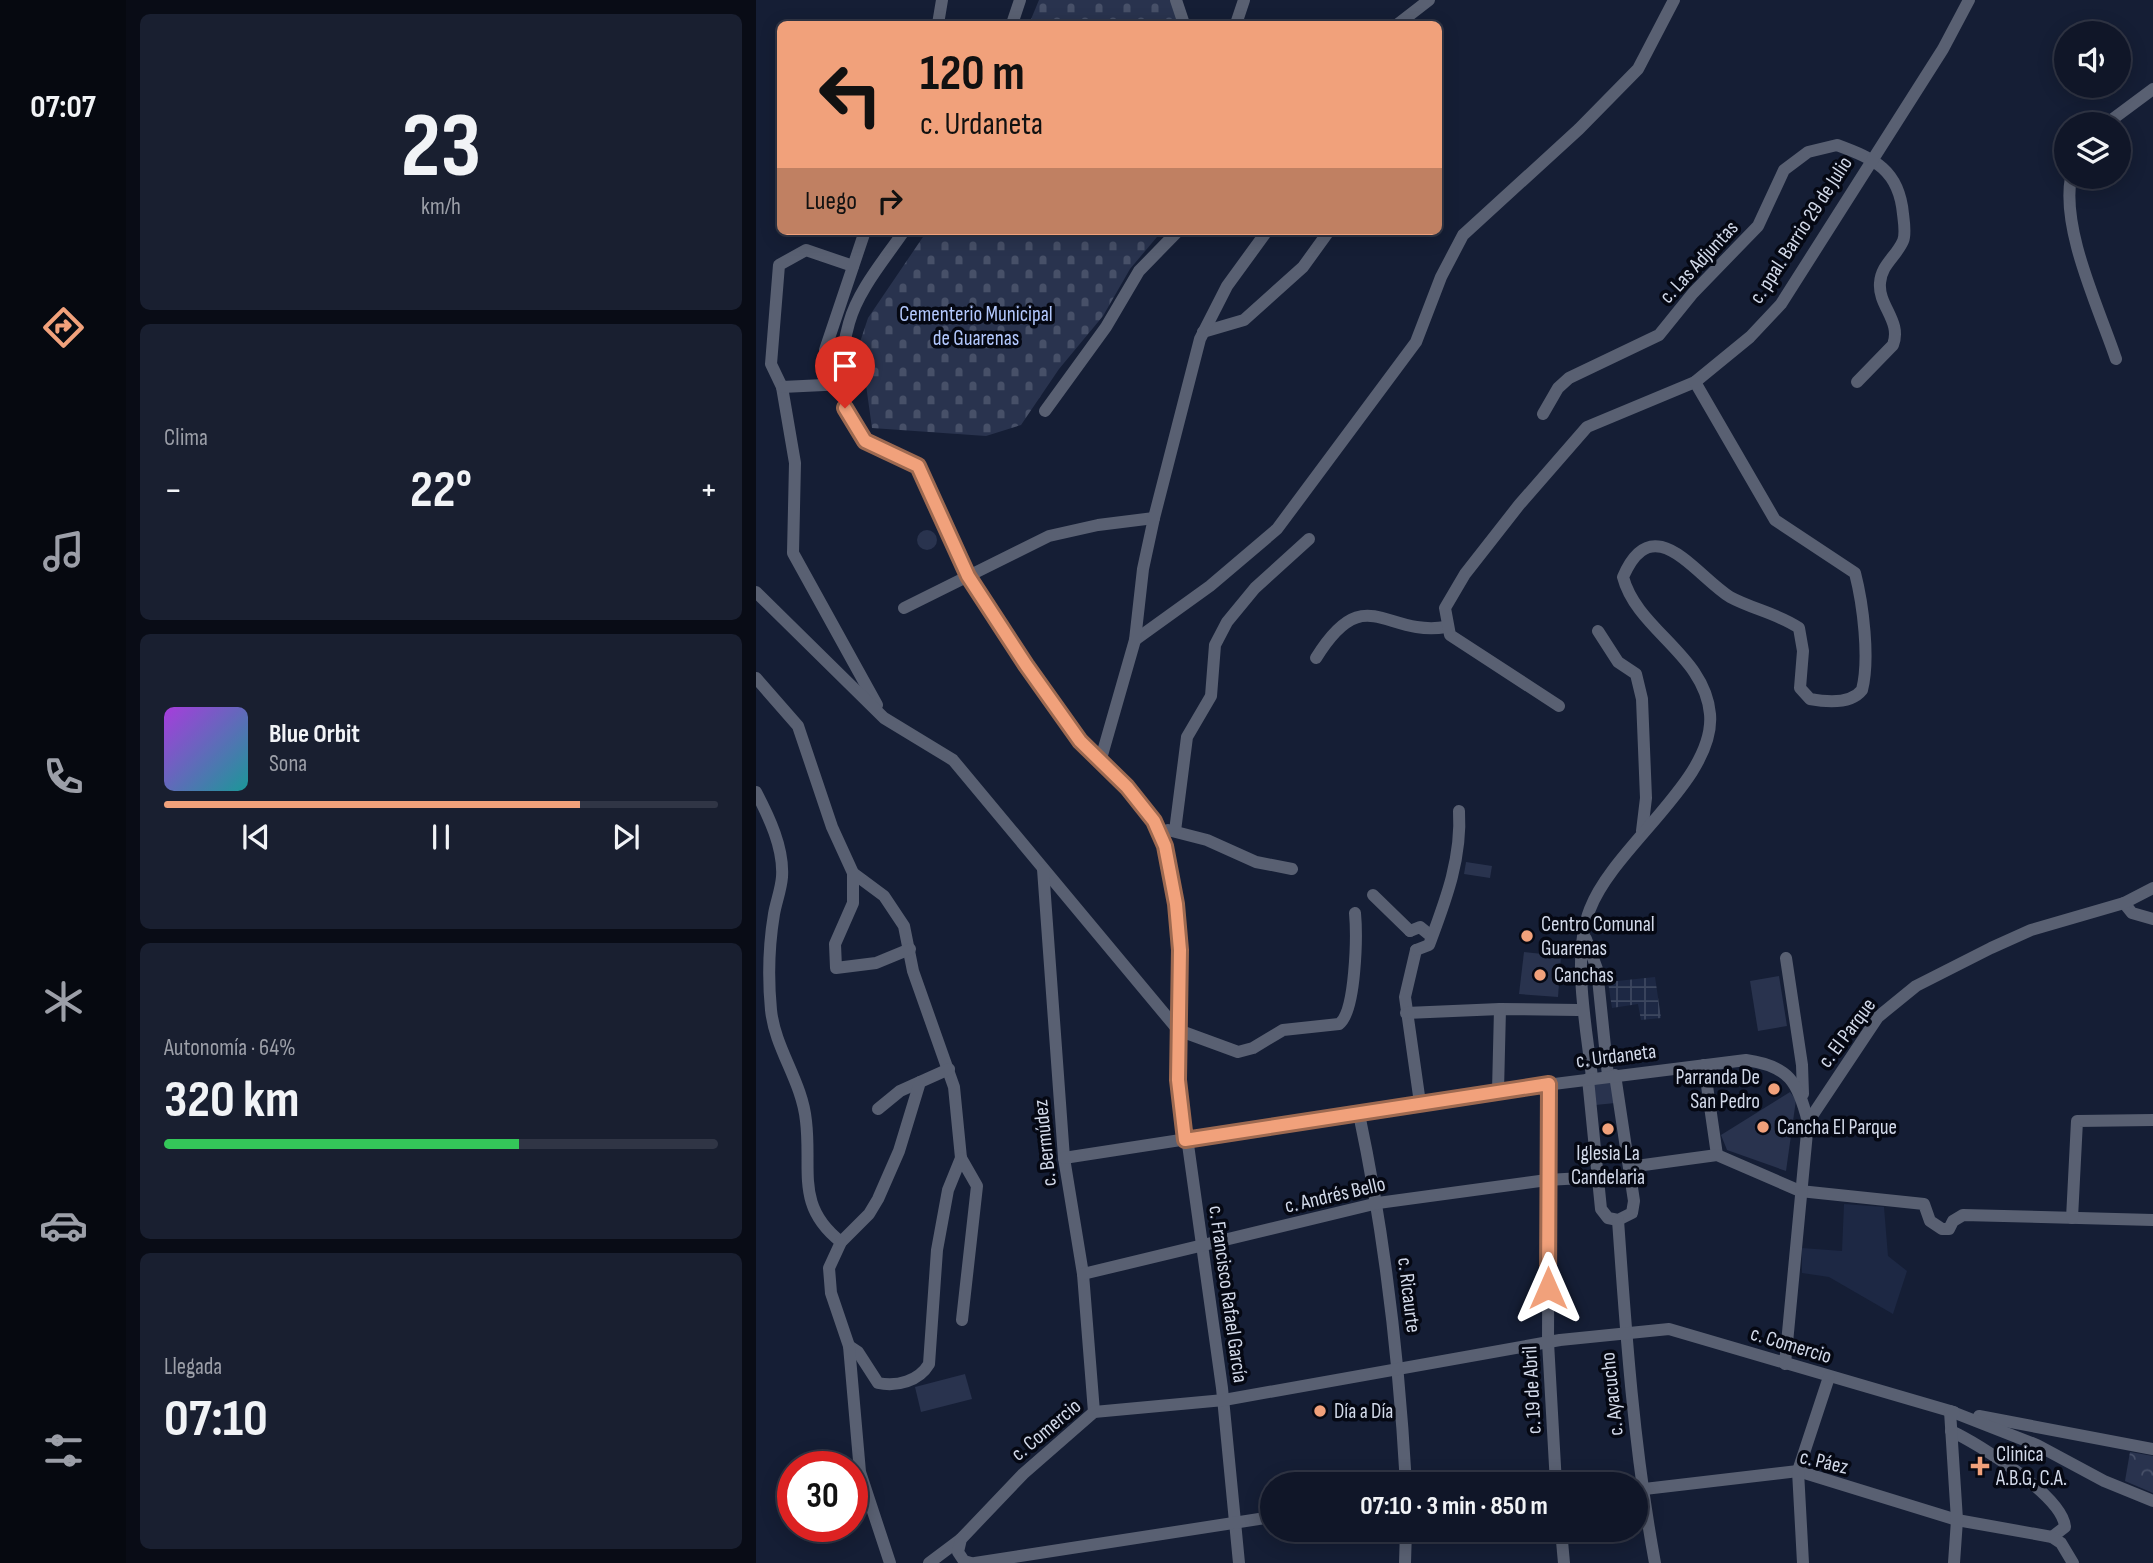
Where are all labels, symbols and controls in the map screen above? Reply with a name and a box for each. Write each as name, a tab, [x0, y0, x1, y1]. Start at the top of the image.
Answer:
map controls	[2054, 21, 2131, 189]
button: sound	[2054, 21, 2131, 98]
text: 120 m	[920, 45, 1025, 104]
icon: left	[805, 49, 896, 140]
text: 07:07	[30, 88, 96, 127]
text: 23	[401, 93, 481, 202]
text: c. Urdaneta	[920, 105, 1043, 144]
button: layers	[2054, 112, 2131, 189]
street label: c. ppal. Barrio 29 de Julio	[1744, 152, 1858, 308]
icon: right	[871, 182, 909, 220]
text: Luego	[805, 186, 857, 217]
text: km/h	[421, 193, 461, 221]
street label: c. Las Adjuntas	[1654, 215, 1744, 309]
park label: Cementerio Municipal de Guarenas	[899, 302, 1053, 351]
icon: directions	[39, 303, 88, 352]
pin	[815, 336, 875, 408]
icon: arrive	[826, 347, 864, 385]
text: Clima	[164, 424, 208, 452]
text: 22°	[410, 459, 472, 522]
text: −	[164, 468, 183, 513]
text: +	[699, 468, 718, 513]
icon: music	[39, 527, 88, 576]
text: Blue Orbit	[269, 719, 360, 750]
text: Sona	[269, 750, 307, 778]
icon: phone	[39, 752, 88, 801]
icon: previous	[237, 818, 275, 856]
icon: pause	[422, 818, 460, 856]
icon: next	[607, 818, 645, 856]
place label: Centro Comunal Guarenas	[1541, 912, 1655, 961]
marker: Centro Comunal Guarenas	[1519, 928, 1535, 944]
place label: Canchas	[1554, 963, 1614, 988]
marker: Canchas	[1532, 967, 1548, 983]
icon: climate	[39, 977, 88, 1026]
street label: c. El Parque	[1813, 993, 1881, 1073]
text: Autonomía · 64%	[164, 1034, 296, 1062]
street label: c. Urdaneta	[1574, 1039, 1658, 1073]
place label: Parranda De San Pedro	[1676, 1065, 1760, 1114]
text: 320 km	[164, 1069, 299, 1132]
marker: Parranda De San Pedro	[1766, 1081, 1782, 1097]
street label: c. Bermúdez	[1028, 1098, 1062, 1188]
place label: Cancha El Parque	[1777, 1115, 1897, 1140]
marker: Cancha El Parque	[1755, 1119, 1771, 1135]
marker: Iglesia La Candelaria	[1600, 1121, 1616, 1137]
place label: Iglesia La Candelaria	[1571, 1141, 1645, 1190]
street label: c. Andrés Bello	[1282, 1171, 1388, 1219]
icon: car	[39, 1201, 88, 1250]
street label: c. Francisco Rafael García	[1203, 1204, 1253, 1384]
position arrow	[1511, 1251, 1585, 1325]
street label: c. Ricaurte	[1392, 1256, 1426, 1334]
street label: c. Comercio	[1747, 1321, 1835, 1369]
street label: c. 19 de Abril	[1517, 1345, 1547, 1435]
street label: c. Ayacucho	[1595, 1351, 1629, 1437]
text: Llegada	[164, 1353, 222, 1381]
text: 07:10	[164, 1388, 268, 1451]
street label: c. Comercio	[1006, 1394, 1086, 1466]
place label: Día a Día	[1334, 1399, 1393, 1424]
marker: Día a Día	[1312, 1403, 1328, 1419]
icon: filters	[39, 1426, 88, 1475]
place label: Clinica A.B.G, C.A.	[1995, 1442, 2067, 1491]
street label: c. Páez	[1797, 1444, 1851, 1480]
speed limit sign: 30	[777, 1451, 868, 1542]
marker: Clinica A.B.G, C.A.	[1970, 1456, 1990, 1476]
text: 07:10 · 3 min · 850 m	[1360, 1491, 1548, 1522]

